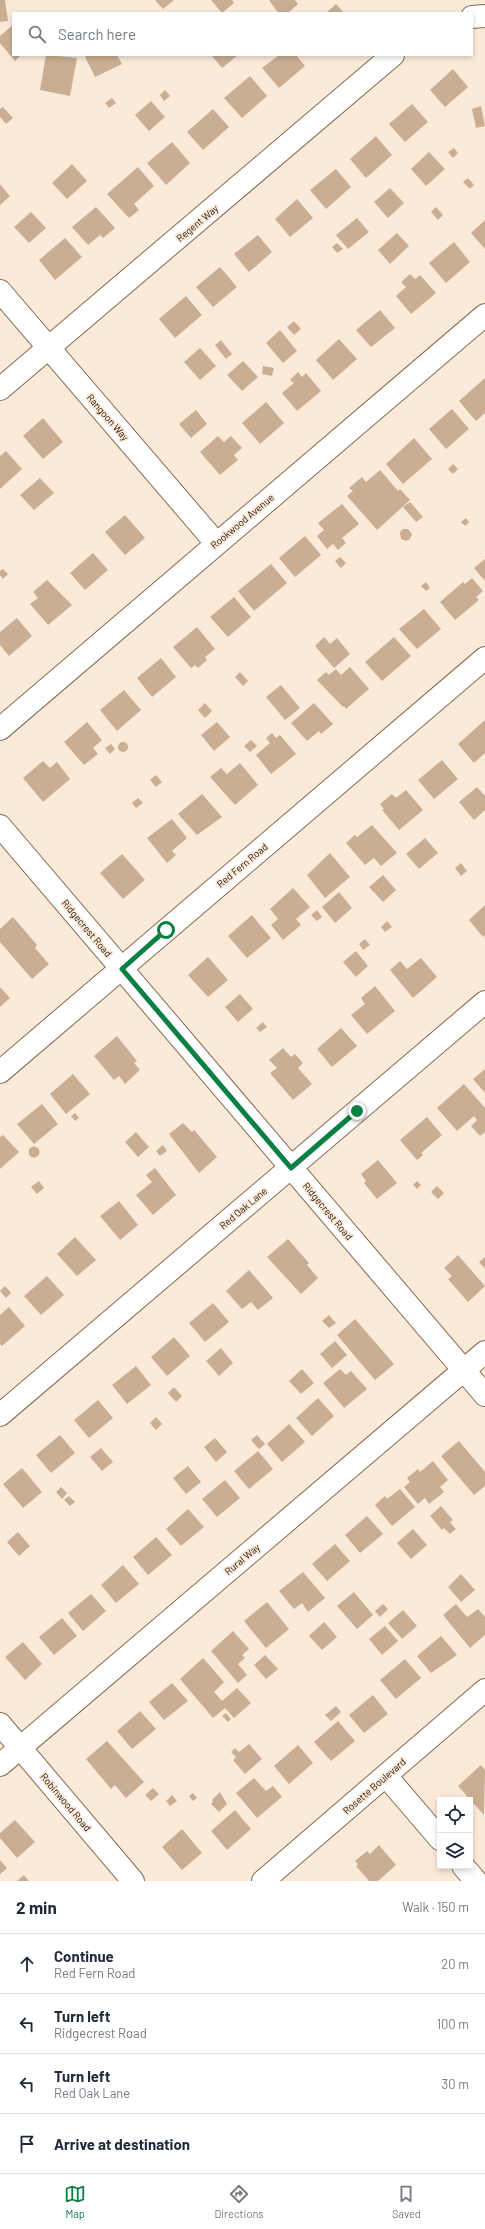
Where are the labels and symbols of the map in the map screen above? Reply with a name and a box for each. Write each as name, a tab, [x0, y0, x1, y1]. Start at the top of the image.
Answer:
street label: Regent Way	[174, 202, 221, 244]
street label: Rangoon Way	[84, 391, 132, 443]
street label: Rookwood Avenue	[208, 491, 276, 551]
street label: Red Fern Road	[214, 840, 270, 890]
street label: Ridgecrest Road	[59, 897, 115, 959]
route start	[157, 921, 175, 939]
route end	[348, 1102, 366, 1120]
street label: Ridgecrest Road	[300, 1180, 356, 1242]
street label: Red Oak Lane	[217, 1185, 269, 1231]
street label: Rural Way	[222, 1541, 262, 1577]
street label: Rosette Boulevard	[340, 1755, 408, 1817]
street label: Robinwood Road	[38, 1770, 94, 1834]

